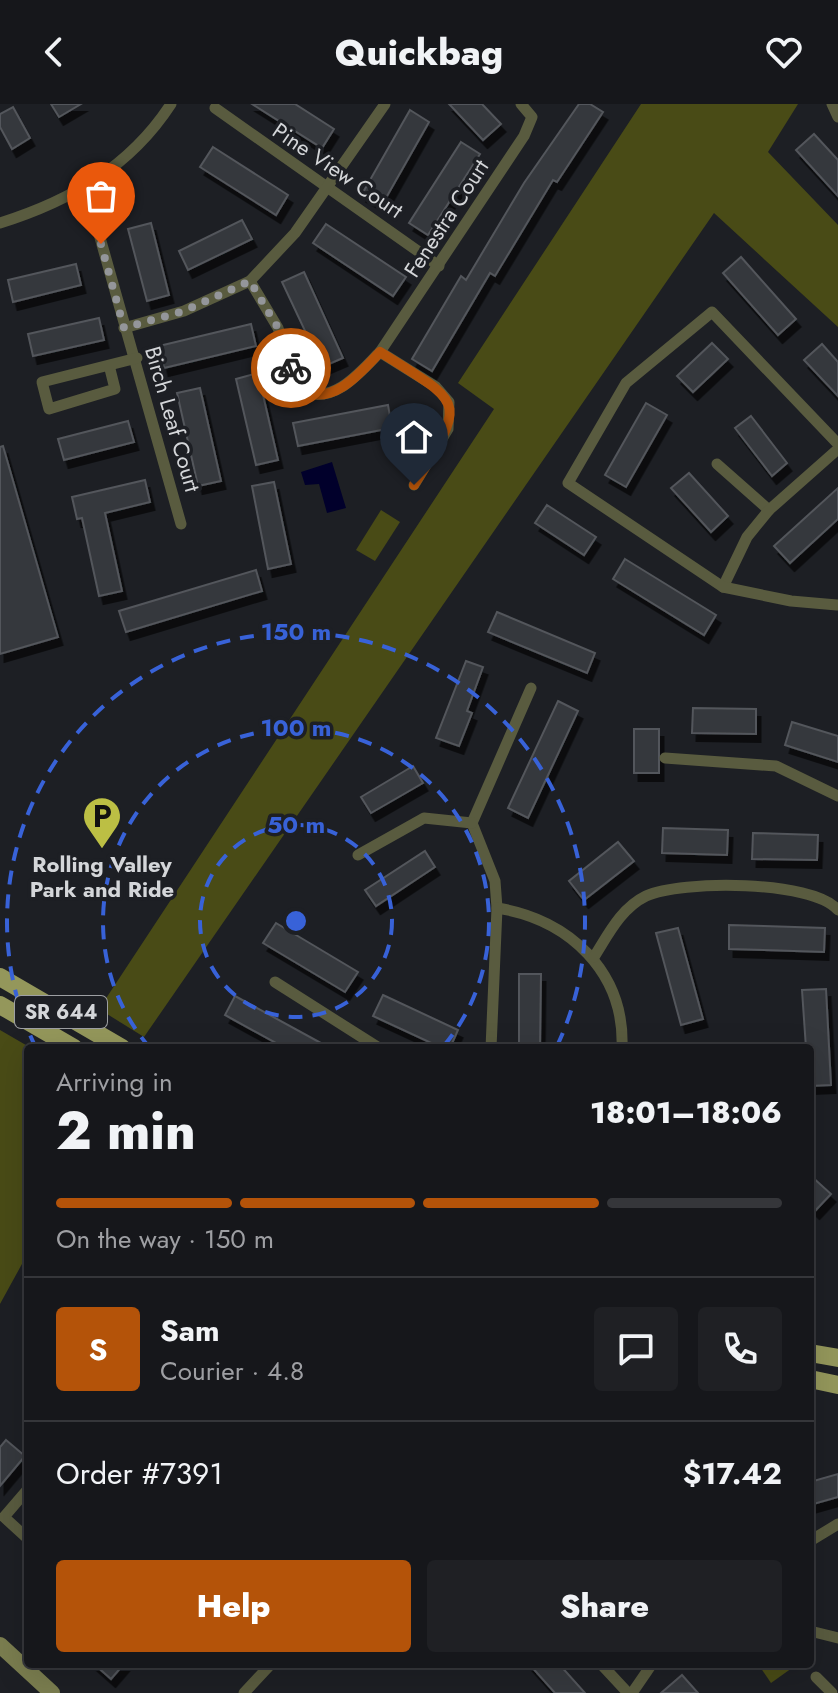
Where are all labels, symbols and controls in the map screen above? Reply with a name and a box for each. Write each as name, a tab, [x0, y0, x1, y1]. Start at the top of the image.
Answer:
text: Quickbag	[335, 26, 503, 78]
icon: back	[32, 30, 76, 74]
icon: heart	[762, 30, 806, 74]
street label: Pine View Court	[266, 114, 410, 226]
street label: Fenestra Court	[396, 152, 497, 283]
pin	[67, 162, 135, 244]
icon: bag	[79, 174, 123, 218]
courier	[251, 328, 331, 408]
street label: Birch Leaf Court	[137, 342, 209, 496]
icon: bike	[269, 346, 313, 390]
pin	[380, 403, 448, 485]
icon: home	[392, 415, 436, 459]
text: 150 m	[261, 614, 331, 649]
text: 100 m	[261, 710, 331, 745]
parking icon: Rolling Valley Park and Ride	[81, 795, 123, 850]
text: 50 m	[267, 807, 325, 842]
place label: Rolling Valley Park and Ride	[30, 848, 174, 905]
centre of rings	[282, 907, 310, 935]
road number: SR 644	[15, 996, 107, 1028]
text: Arriving in	[56, 1063, 173, 1101]
text: 18:01–18:06	[590, 1091, 782, 1134]
text: 2 min	[56, 1093, 196, 1169]
text: On the way · 150 m	[56, 1220, 274, 1258]
button: chat	[594, 1307, 678, 1391]
button: phone	[698, 1307, 782, 1391]
text: Sam	[160, 1309, 220, 1352]
text: S	[89, 1328, 107, 1371]
text: Courier · 4.8	[160, 1352, 304, 1390]
text: Order #7391	[56, 1452, 223, 1495]
text: $17.42	[683, 1452, 782, 1495]
button: Help	[56, 1560, 411, 1652]
button: Share	[427, 1560, 782, 1652]

